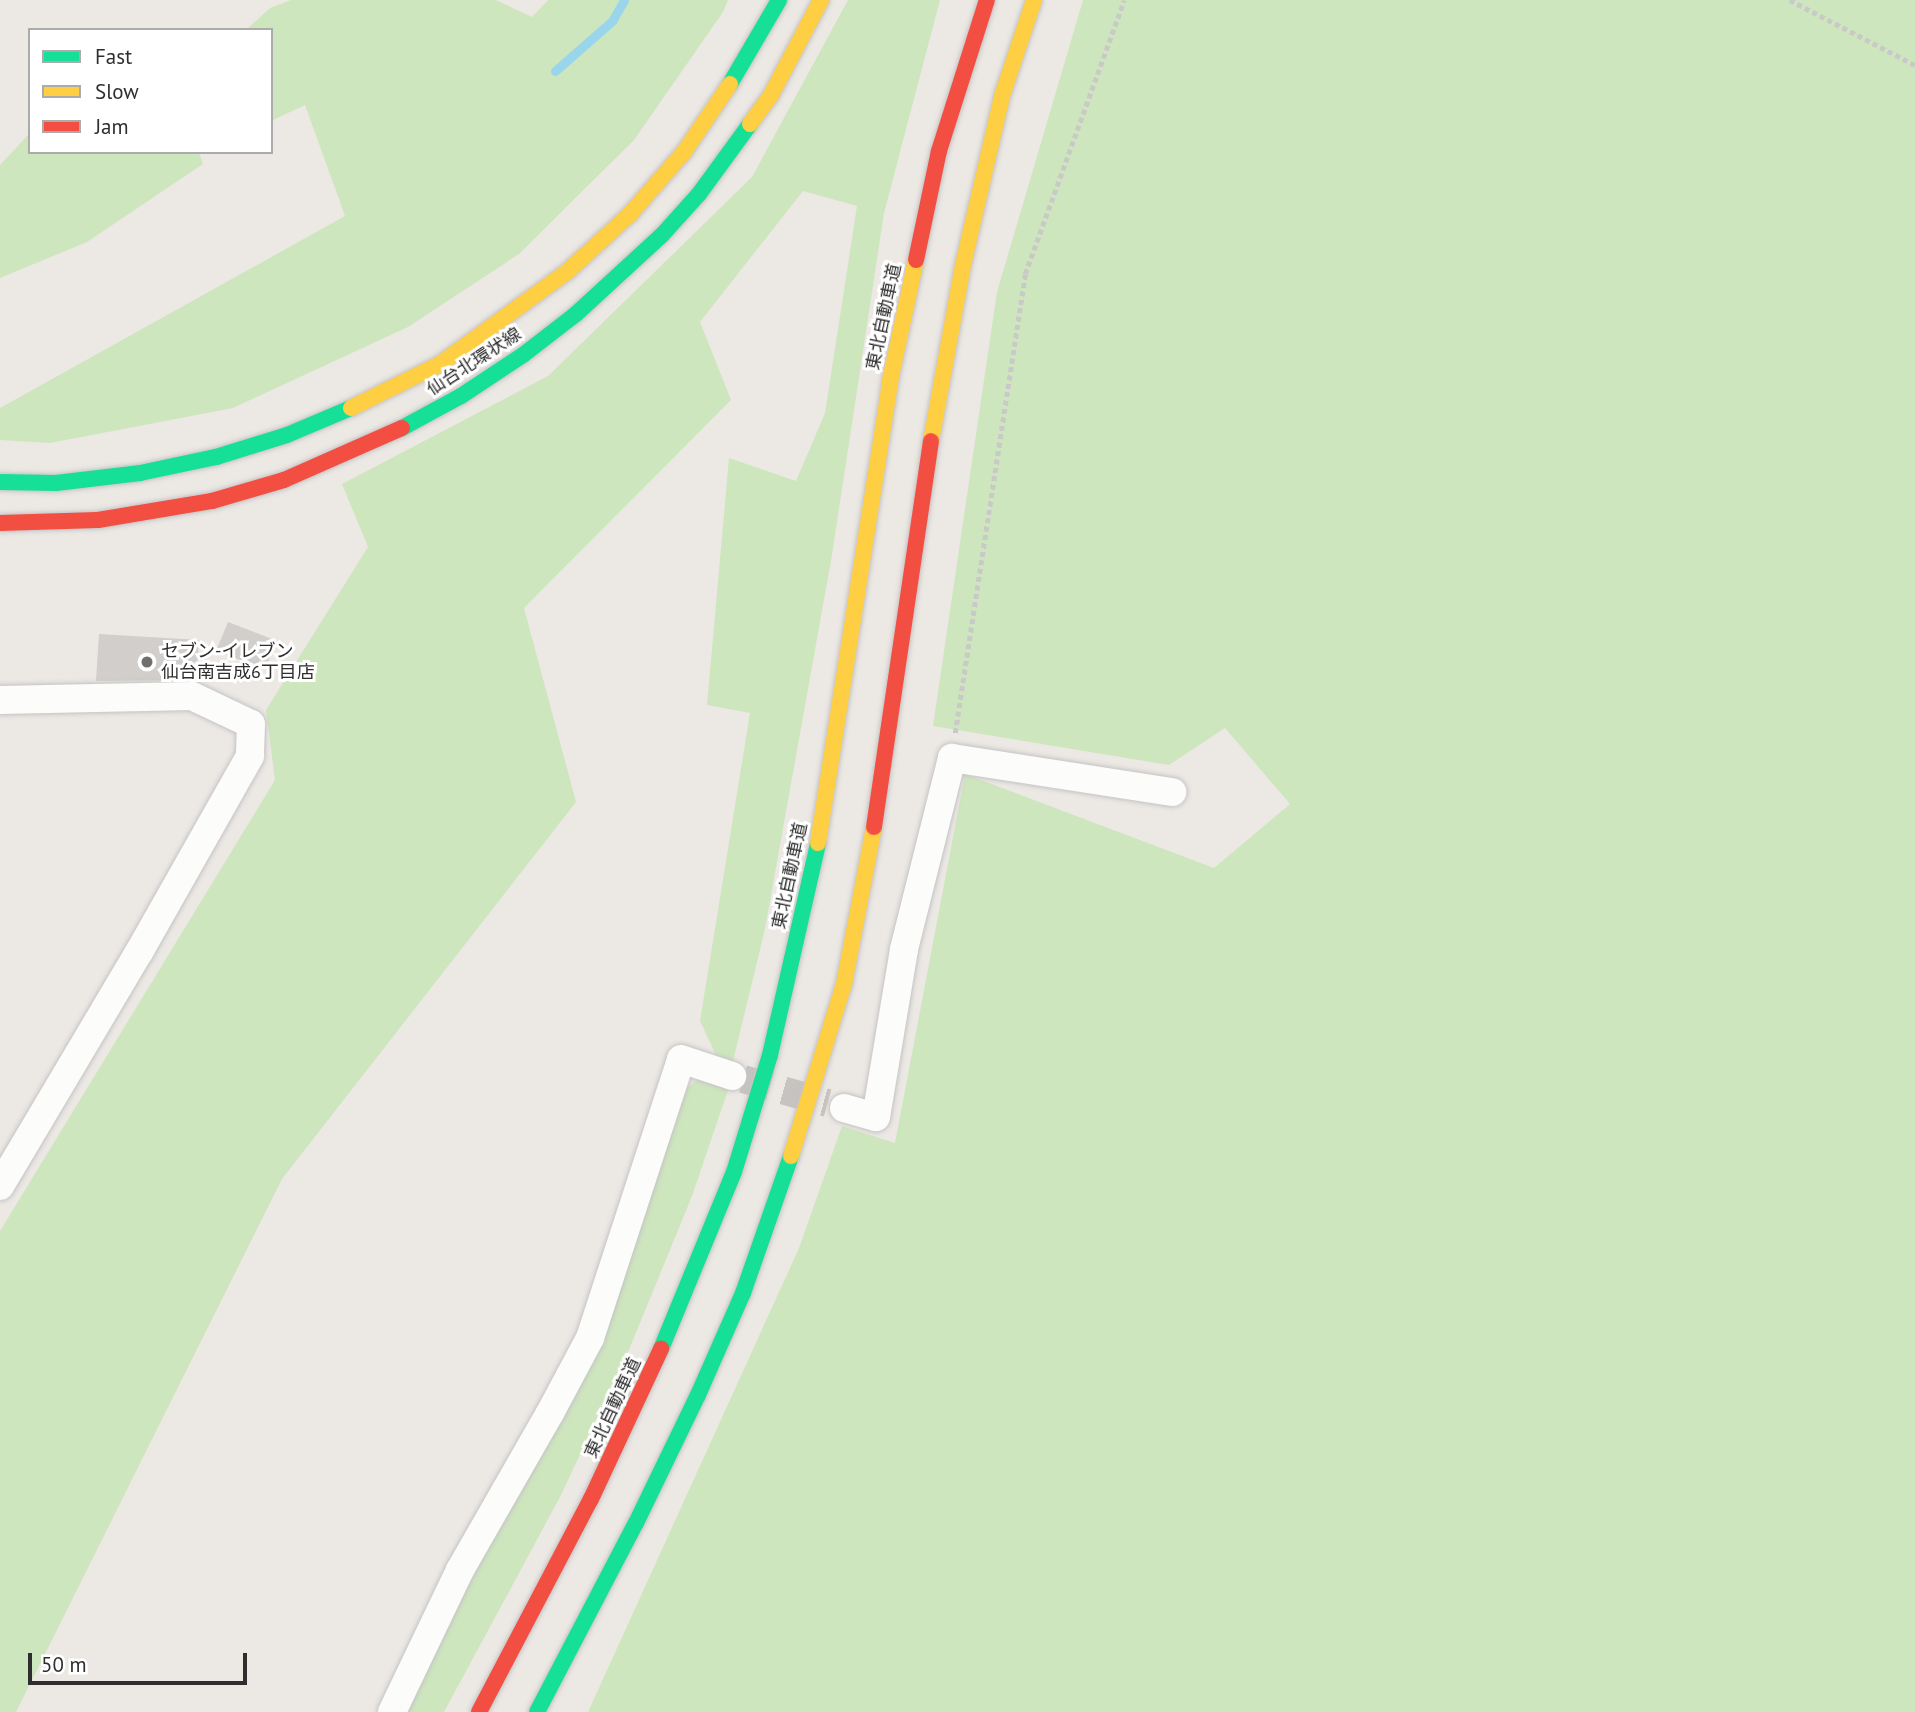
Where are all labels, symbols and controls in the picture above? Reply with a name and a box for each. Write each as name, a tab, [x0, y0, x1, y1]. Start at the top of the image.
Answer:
legend	[28, 28, 273, 154]
text: Fast	[95, 43, 132, 70]
text: Slow	[95, 78, 139, 105]
text: Jam	[95, 113, 129, 140]
street label: 東北自動車道	[862, 262, 906, 372]
street label: 仙台北環状線	[423, 324, 525, 400]
place label: セブン-イレブン 仙台南吉成6丁目店	[161, 641, 315, 684]
marker: セブン-イレブン 仙台南吉成6丁目店	[139, 654, 155, 670]
street label: 東北自動車道	[768, 821, 812, 931]
street label: 東北自動車道	[580, 1354, 646, 1462]
scale bar	[32, 1638, 250, 1682]
text: 50 m	[41, 1651, 87, 1678]

